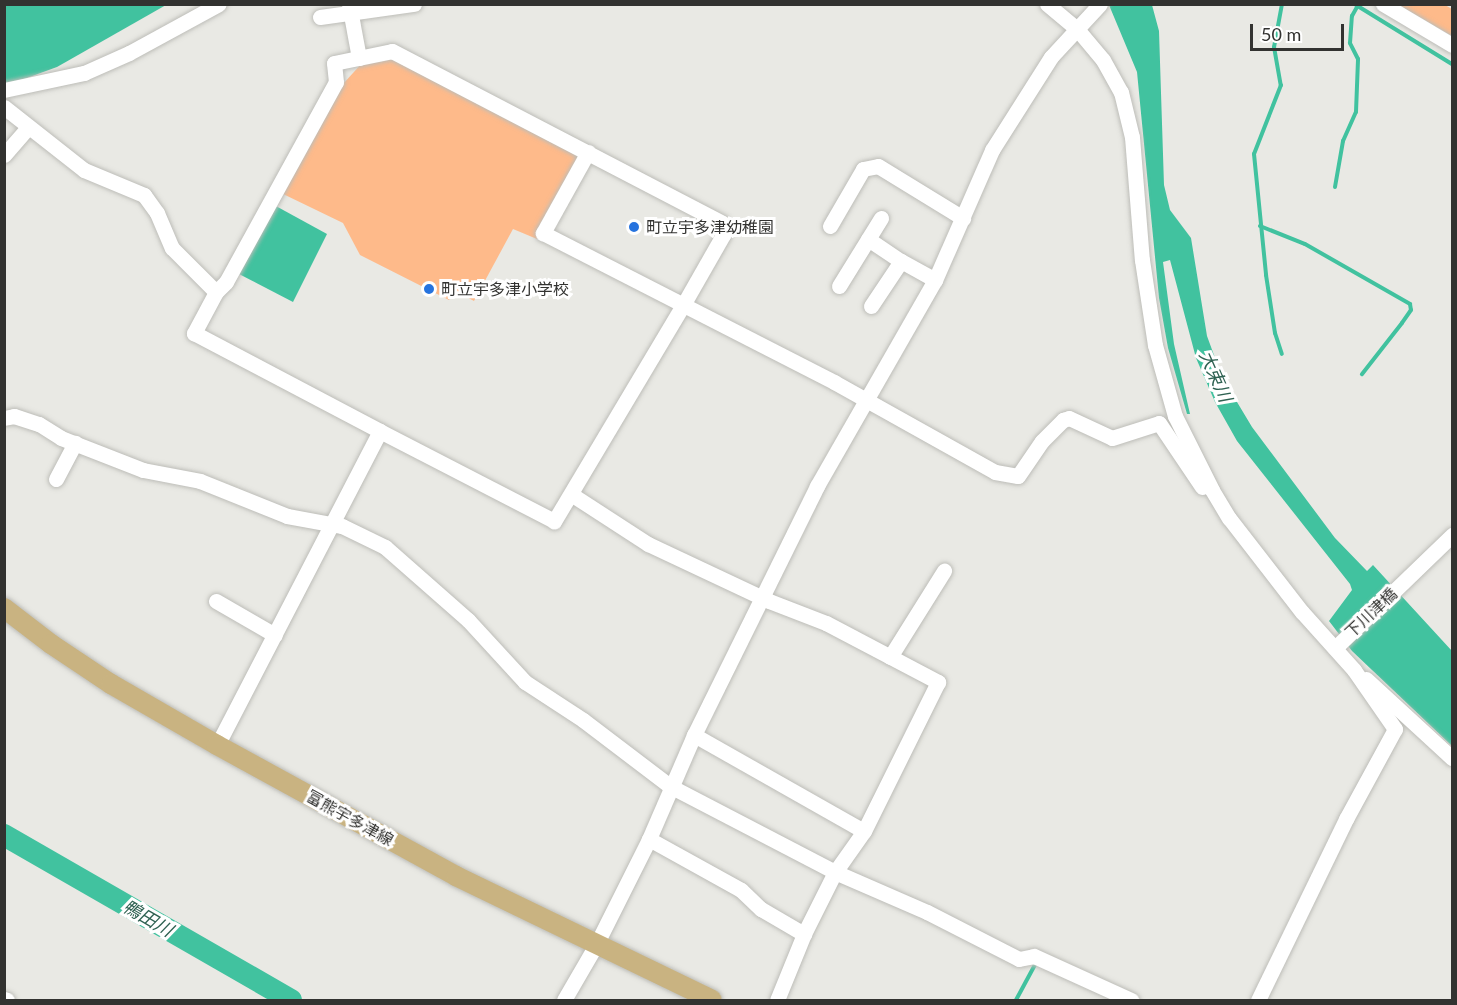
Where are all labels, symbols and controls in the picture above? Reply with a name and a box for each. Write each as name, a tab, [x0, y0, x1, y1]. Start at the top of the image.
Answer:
scale bar	[1253, 12, 1348, 50]
text: 50 m	[1261, 23, 1301, 45]
place label: 町立宇多津幼稚園	[646, 217, 774, 237]
marker: 町立宇多津幼稚園	[627, 220, 641, 234]
place label: 町立宇多津小学校	[441, 279, 569, 299]
marker: 町立宇多津小学校	[422, 282, 436, 296]
water label: 大束川	[1195, 347, 1237, 405]
street label: 下川津橋	[1341, 584, 1401, 642]
street label: 富熊宇多津線	[303, 786, 397, 850]
water label: 鴨田川	[119, 895, 177, 941]

